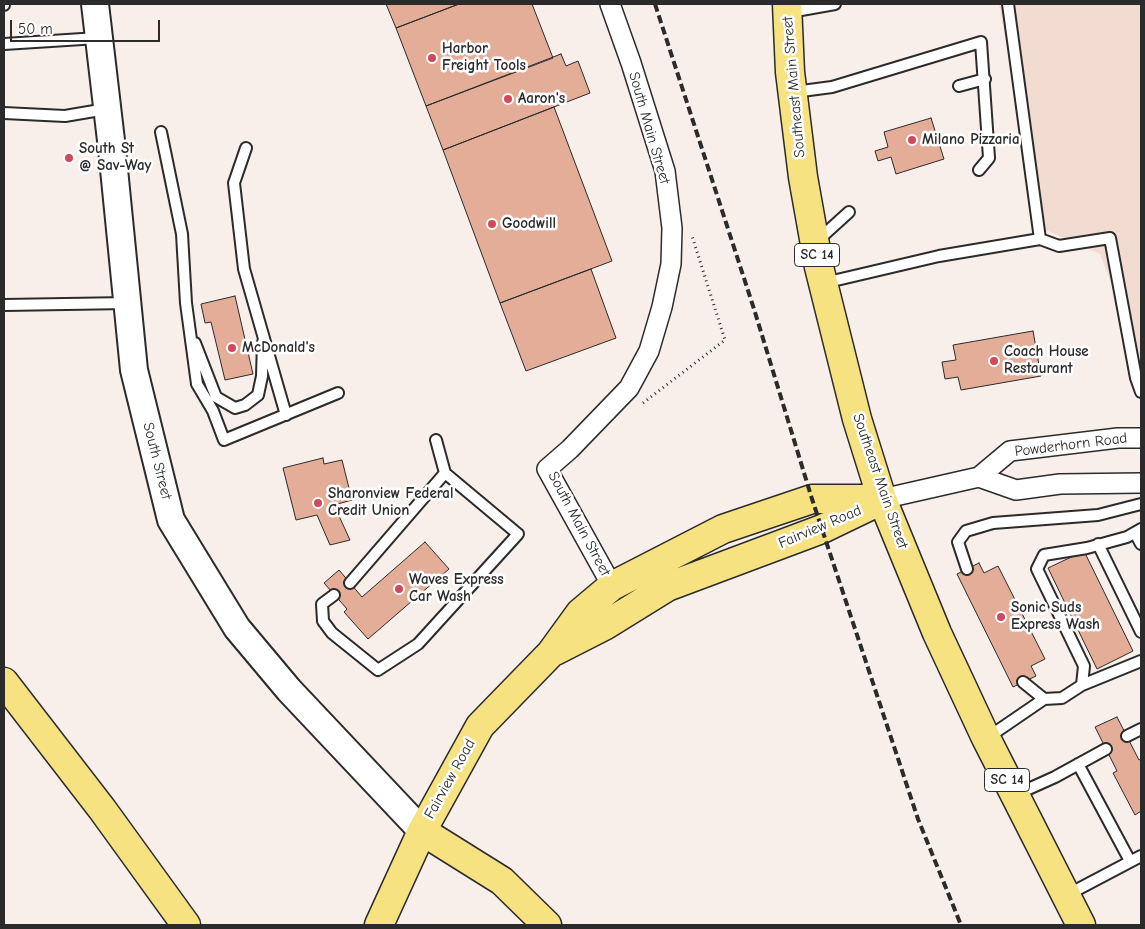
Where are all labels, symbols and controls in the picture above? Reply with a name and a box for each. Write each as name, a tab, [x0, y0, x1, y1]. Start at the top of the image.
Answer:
scale bar	[12, 10, 162, 42]
street label: Southeast Main Street	[779, 16, 809, 158]
text: 50 m	[18, 20, 53, 38]
place label: Harbor Freight Tools	[442, 40, 526, 75]
marker: Harbor Freight Tools	[426, 52, 438, 64]
street label: South Main Street	[624, 70, 674, 186]
place label: Aaron's	[518, 90, 565, 108]
marker: Aaron's	[502, 93, 514, 105]
place label: Milano Pizzaria	[922, 131, 1020, 149]
marker: Milano Pizzaria	[906, 134, 918, 146]
place label: South St @ Sav-Way	[79, 140, 151, 175]
marker: South St @ Sav-Way	[63, 152, 75, 164]
place label: Goodwill	[502, 215, 556, 233]
marker: Goodwill	[486, 218, 498, 230]
road number: SC 14	[794, 244, 840, 266]
place label: McDonald's	[242, 339, 315, 357]
marker: McDonald's	[226, 342, 238, 354]
place label: Coach House Restaurant	[1004, 343, 1089, 378]
marker: Coach House Restaurant	[988, 355, 1000, 367]
street label: Southeast Main Street	[848, 411, 912, 551]
street label: South Street	[139, 421, 175, 501]
street label: Powderhorn Road	[1014, 429, 1128, 461]
street label: South Main Street	[544, 469, 614, 579]
place label: Sharonview Federal Credit Union	[328, 485, 454, 520]
marker: Sharonview Federal Credit Union	[312, 497, 324, 509]
street label: Fairview Road	[776, 501, 864, 553]
place label: Waves Express Car Wash	[409, 571, 504, 606]
marker: Waves Express Car Wash	[393, 583, 405, 595]
place label: Sonic Suds Express Wash	[1011, 599, 1100, 634]
marker: Sonic Suds Express Wash	[995, 611, 1007, 623]
street label: Fairview Road	[421, 736, 479, 822]
road number: SC 14	[984, 768, 1030, 792]

